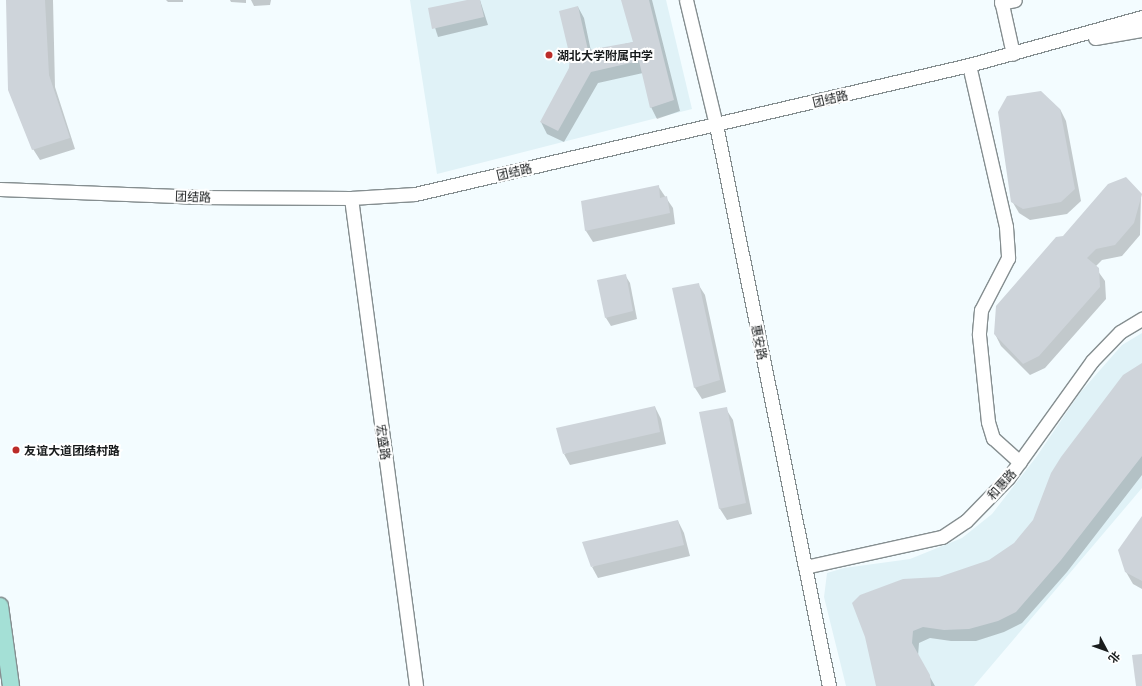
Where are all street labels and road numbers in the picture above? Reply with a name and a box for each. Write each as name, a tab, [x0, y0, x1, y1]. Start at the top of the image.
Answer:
street label: 团结路	[811, 87, 849, 109]
street label: 团结路	[495, 160, 533, 182]
street label: 团结路	[175, 188, 211, 204]
street label: 惠安路	[749, 323, 771, 361]
street label: 宏盛路	[374, 423, 394, 461]
street label: 和惠路	[984, 466, 1018, 502]

